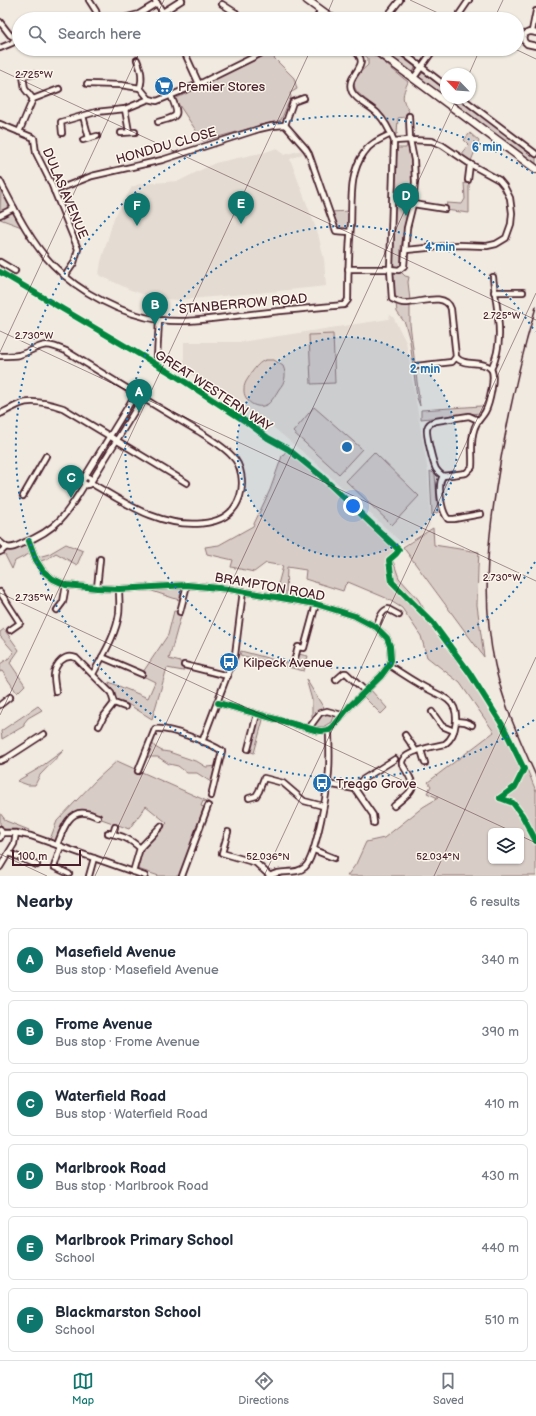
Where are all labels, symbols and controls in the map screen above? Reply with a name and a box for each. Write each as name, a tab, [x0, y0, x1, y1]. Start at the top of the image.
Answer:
search box	[12, 12, 524, 56]
icon: search	[26, 23, 48, 45]
text: Search here	[58, 25, 141, 44]
north arrow	[440, 68, 476, 104]
text: 2.725°W	[15, 69, 53, 81]
supermarket icon: Premier Stores	[153, 75, 175, 97]
place label: Premier Stores	[178, 79, 266, 95]
street label: HONDDU CLOSE	[114, 124, 219, 168]
text: 6 min	[472, 140, 502, 155]
street label: DULAS AVENUE	[39, 146, 92, 242]
pin: D	[393, 183, 419, 216]
pin: E	[228, 191, 254, 224]
pin: F	[124, 193, 150, 226]
text: 4 min	[425, 240, 455, 255]
street label: STANBERROW ROAD	[178, 290, 308, 318]
pin: B	[142, 292, 168, 325]
text: 2.725°W	[483, 310, 521, 322]
text: 2.730°W	[15, 330, 53, 342]
street label: GREAT WESTERN WAY	[152, 347, 275, 435]
text: 2 min	[410, 362, 440, 377]
pin: A	[126, 379, 152, 412]
centre of rings	[340, 440, 354, 454]
pin: C	[58, 465, 84, 498]
your location	[343, 496, 363, 516]
street label: BRAMPTON ROAD	[213, 569, 326, 605]
text: 2.730°W	[483, 572, 521, 584]
text: 2.735°W	[15, 592, 53, 604]
bus stop icon: Kilpeck Avenue	[218, 651, 240, 673]
place label: Kilpeck Avenue	[243, 655, 333, 671]
bus stop icon: Treago Grove	[311, 772, 333, 794]
place label: Treago Grove	[336, 776, 417, 792]
map controls	[488, 828, 524, 864]
button: layers	[488, 828, 524, 864]
scale bar	[12, 848, 81, 867]
text: 100 m	[18, 850, 47, 863]
text: 52.036°N	[246, 851, 290, 863]
text: 52.034°N	[416, 851, 460, 863]
text: Nearby	[16, 892, 73, 912]
text: 6 results	[470, 894, 520, 910]
text: Masefield Avenue	[55, 943, 176, 962]
text: A	[26, 952, 34, 968]
text: 340 m	[481, 952, 519, 968]
text: Bus stop · Masefield Avenue	[55, 962, 219, 978]
text: Frome Avenue	[55, 1015, 152, 1034]
text: B	[25, 1024, 35, 1040]
text: 390 m	[482, 1024, 519, 1040]
text: Bus stop · Frome Avenue	[55, 1034, 200, 1050]
text: Waterfield Road	[55, 1087, 166, 1106]
text: C	[25, 1096, 35, 1112]
text: 410 m	[484, 1096, 519, 1112]
text: Bus stop · Waterfield Road	[55, 1106, 208, 1122]
text: Marlbrook Road	[55, 1159, 166, 1178]
text: D	[25, 1168, 35, 1184]
text: 430 m	[481, 1168, 519, 1184]
text: Bus stop · Marlbrook Road	[55, 1178, 209, 1194]
text: Marlbrook Primary School	[55, 1231, 233, 1250]
text: E	[26, 1240, 34, 1256]
text: 440 m	[481, 1240, 519, 1256]
text: School	[55, 1250, 95, 1266]
text: Blackmarston School	[55, 1303, 201, 1322]
text: F	[26, 1312, 34, 1328]
text: 510 m	[485, 1312, 519, 1328]
text: School	[55, 1322, 95, 1338]
tab: Map	[72, 1370, 94, 1407]
tab: Directions	[238, 1370, 289, 1407]
tab: Saved	[433, 1370, 464, 1407]

